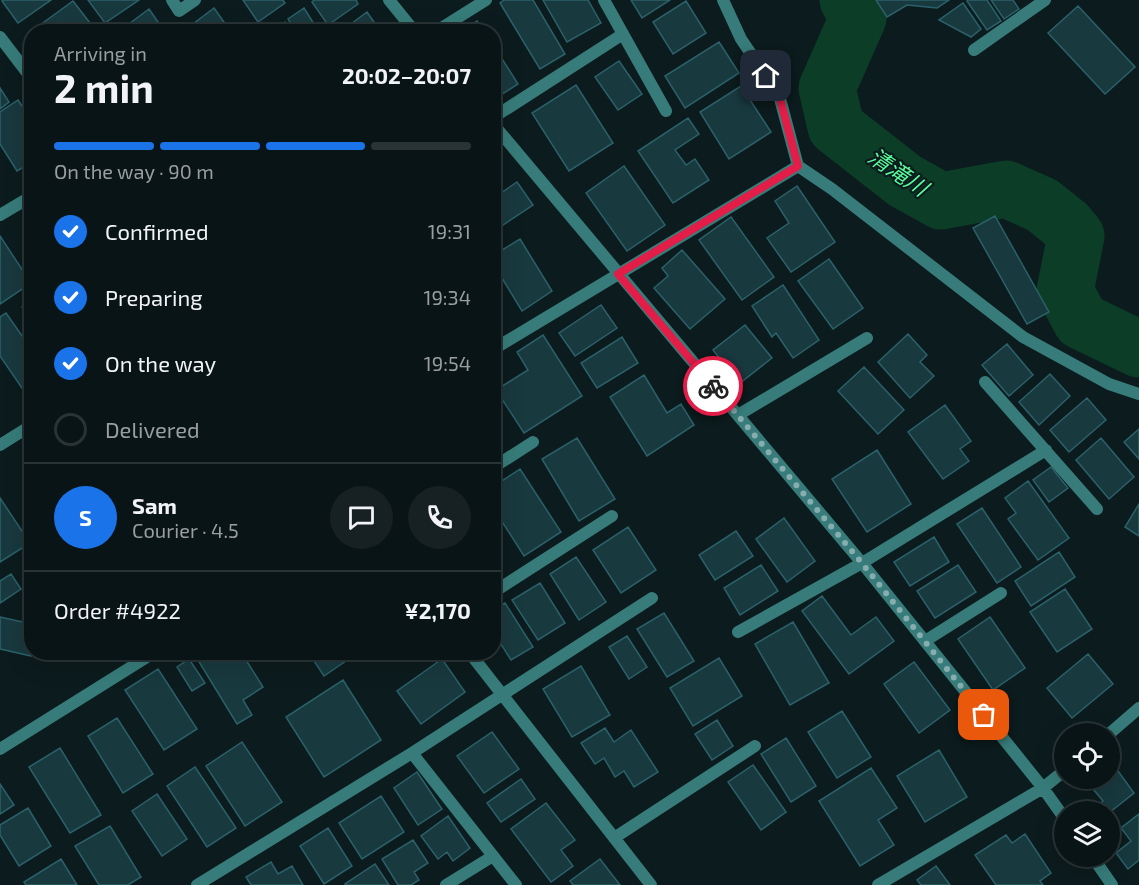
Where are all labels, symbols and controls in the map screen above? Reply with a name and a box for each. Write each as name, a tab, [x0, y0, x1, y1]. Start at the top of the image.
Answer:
text: Arriving in	[54, 41, 147, 65]
pin	[740, 50, 791, 101]
icon: home	[749, 59, 782, 92]
text: 20:02–20:07	[342, 62, 471, 88]
text: 2 min	[54, 64, 154, 111]
water label: 清滝川	[864, 142, 935, 202]
text: On the way · 90 m	[54, 159, 214, 183]
icon: check	[54, 215, 87, 248]
text: Confirmed	[105, 218, 209, 244]
text: 19:31	[428, 219, 471, 243]
icon: check	[54, 281, 87, 314]
text: Preparing	[105, 284, 203, 310]
text: 19:34	[423, 285, 471, 309]
icon: check	[54, 347, 87, 380]
text: On the way	[105, 350, 216, 376]
text: 19:54	[424, 351, 471, 375]
courier	[683, 356, 743, 416]
icon: bike	[697, 370, 730, 403]
text: Delivered	[105, 416, 200, 442]
button: chat	[330, 486, 393, 549]
button: phone	[408, 486, 471, 549]
text: Sam	[132, 492, 177, 518]
text: S	[79, 504, 92, 530]
text: Courier · 4.5	[132, 518, 239, 542]
text: Order #4922	[54, 597, 181, 623]
text: ¥2,170	[404, 597, 471, 623]
pin	[958, 689, 1009, 740]
icon: bag	[967, 698, 1000, 731]
map controls	[1054, 723, 1120, 867]
button: locate	[1054, 723, 1120, 789]
button: layers	[1054, 801, 1120, 867]

